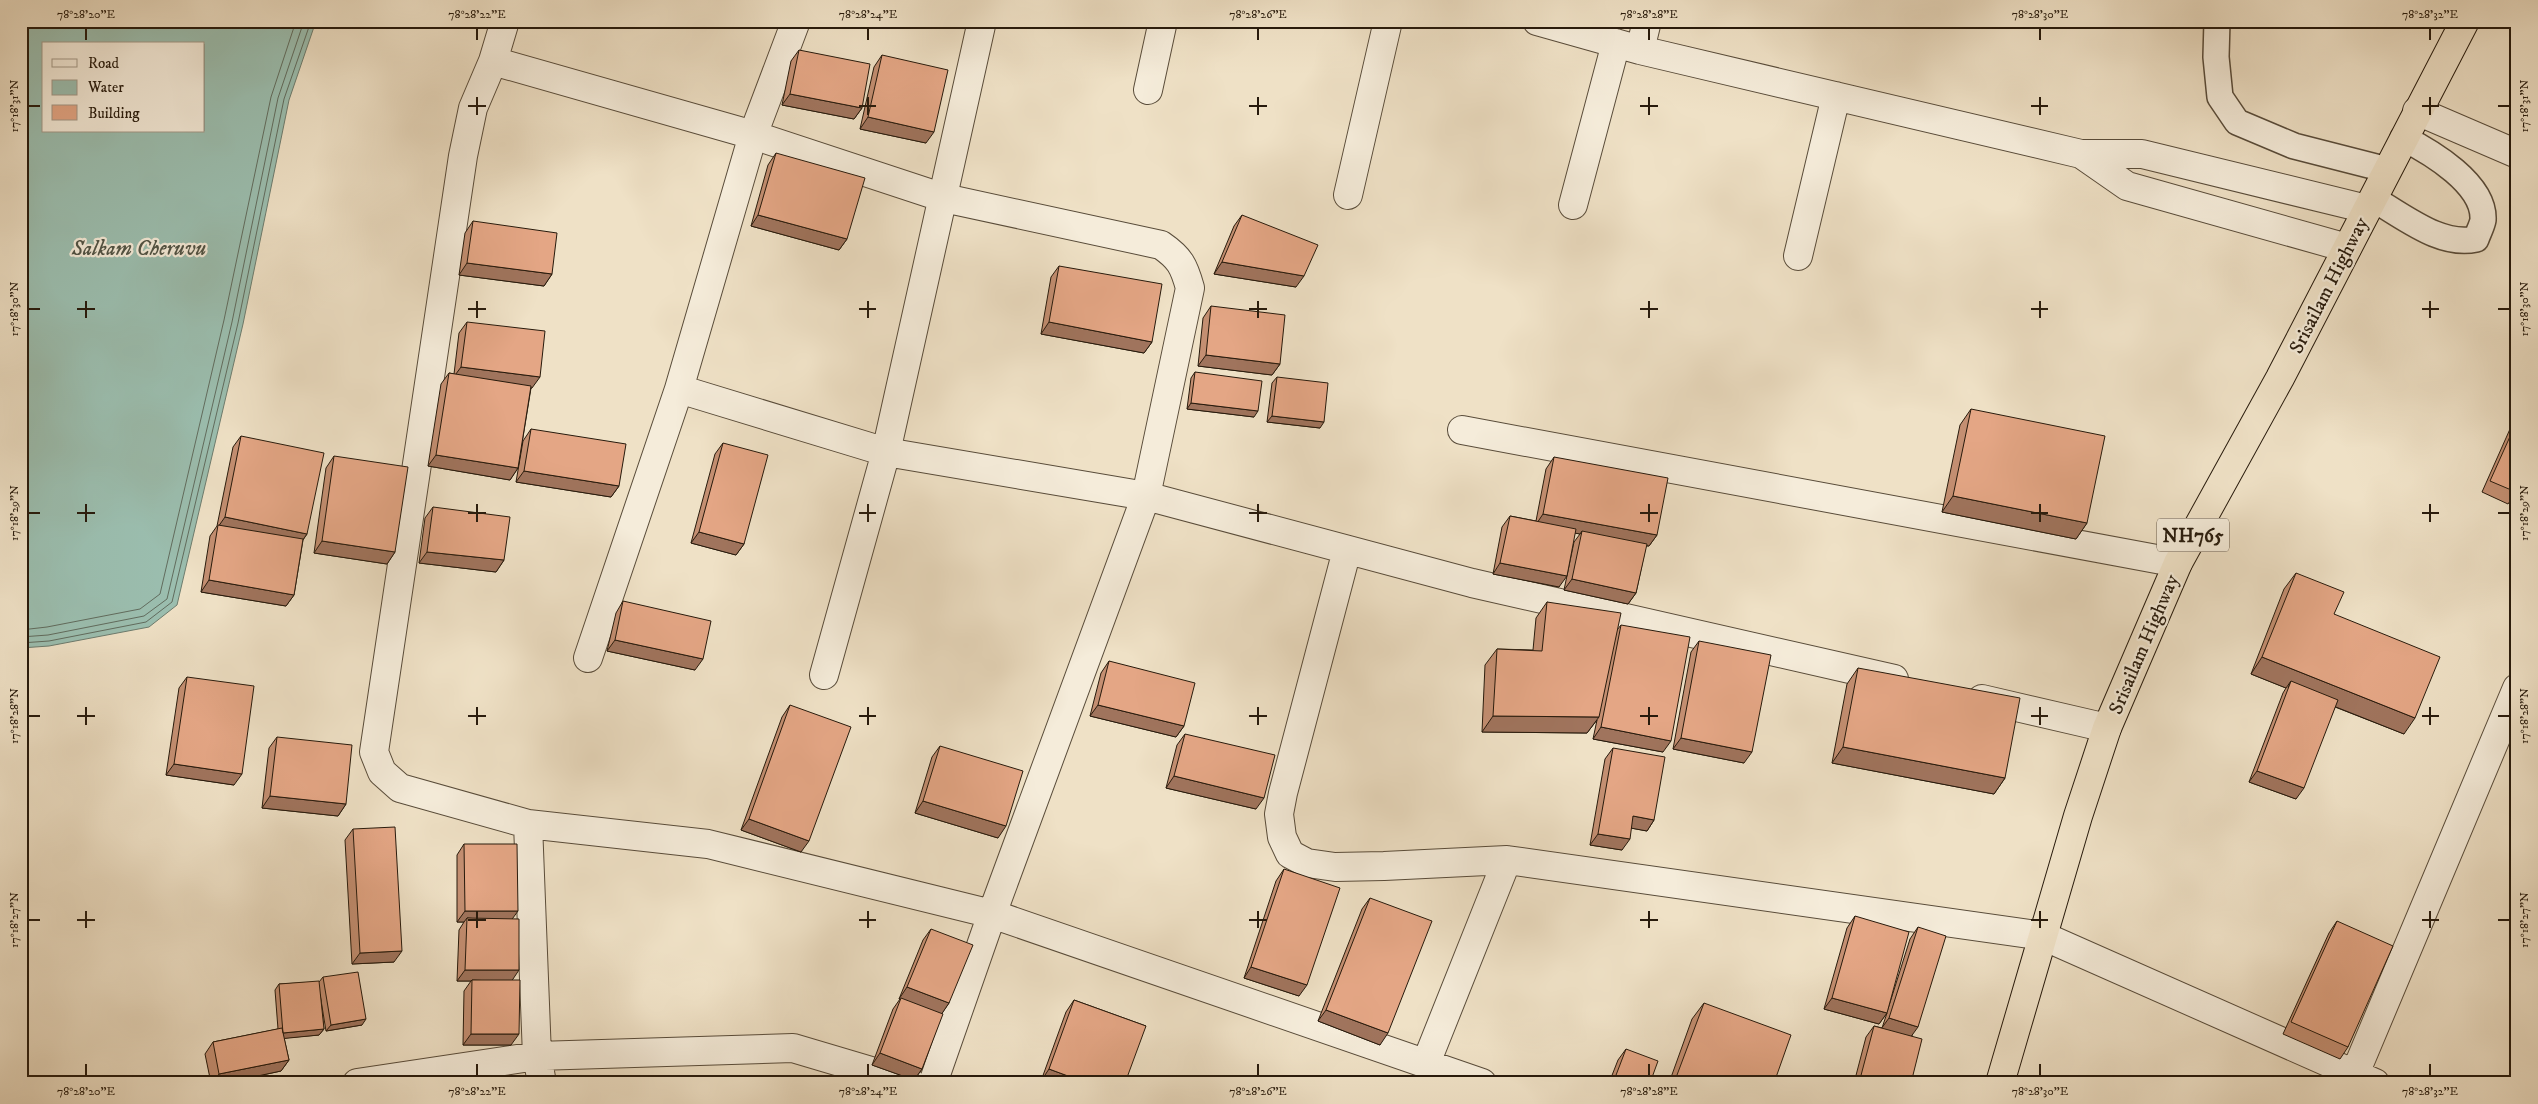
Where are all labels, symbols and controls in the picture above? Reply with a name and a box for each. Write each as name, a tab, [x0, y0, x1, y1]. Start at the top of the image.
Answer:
text: 78°28'20"E	[57, 7, 115, 22]
text: 78°28'22"E	[448, 7, 506, 22]
text: 78°28'24"E	[839, 7, 898, 22]
text: 78°28'26"E	[1229, 7, 1287, 22]
text: 78°28'28"E	[1620, 7, 1678, 22]
text: 78°28'30"E	[2012, 7, 2069, 22]
text: 78°28'32"E	[2402, 7, 2458, 22]
legend	[42, 42, 205, 132]
text: Road	[88, 54, 120, 73]
text: Water	[87, 78, 124, 97]
text: 17°18'31"N	[7, 79, 22, 132]
text: 17°18'31"N	[2517, 79, 2532, 132]
text: Building	[88, 104, 140, 123]
street label: Srisailam Highway	[2284, 213, 2375, 358]
water label: Salkam Cheruvu	[71, 236, 206, 262]
text: 17°18'30"N	[7, 281, 22, 336]
text: 17°18'30"N	[2517, 281, 2532, 336]
text: 17°18'29"N	[7, 485, 22, 541]
text: 17°18'29"N	[2517, 485, 2532, 541]
road number: NH765	[2157, 518, 2229, 552]
street label: Srisailam Highway	[2104, 570, 2185, 718]
text: 17°18'28"N	[7, 688, 22, 744]
text: 17°18'28"N	[2517, 688, 2532, 744]
text: 17°18'27"N	[7, 892, 22, 948]
text: 17°18'27"N	[2517, 892, 2532, 948]
text: 78°28'20"E	[57, 1084, 115, 1099]
text: 78°28'22"E	[448, 1084, 506, 1099]
text: 78°28'24"E	[839, 1084, 898, 1099]
text: 78°28'26"E	[1229, 1084, 1287, 1099]
text: 78°28'28"E	[1620, 1084, 1678, 1099]
text: 78°28'30"E	[2012, 1084, 2069, 1099]
text: 78°28'32"E	[2402, 1084, 2458, 1099]

